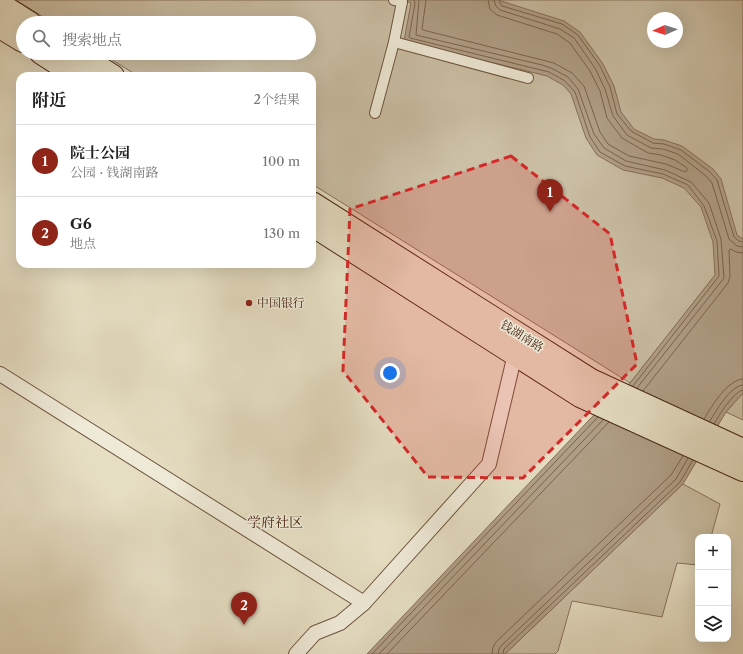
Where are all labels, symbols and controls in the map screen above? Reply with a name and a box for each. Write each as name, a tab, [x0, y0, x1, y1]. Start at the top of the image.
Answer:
north arrow	[647, 12, 683, 48]
search box	[16, 16, 316, 60]
icon: search	[30, 27, 52, 49]
text: 搜索地点	[62, 30, 122, 49]
text: 附近	[32, 90, 66, 110]
text: 2个结果	[254, 91, 300, 107]
text: 院士公园	[70, 143, 130, 162]
text: 1	[42, 153, 48, 169]
text: 100 m	[262, 153, 300, 169]
text: 公园 · 钱湖南路	[70, 164, 159, 180]
pin: 1	[537, 179, 563, 212]
text: G6	[70, 214, 92, 233]
text: 2	[41, 225, 49, 241]
text: 130 m	[264, 225, 300, 241]
text: 地点	[70, 235, 96, 251]
place label: 中国银行	[257, 295, 305, 310]
marker: 中国银行	[244, 298, 254, 308]
street label: 钱湖南路	[498, 316, 547, 355]
your location	[380, 363, 400, 383]
district label: 学府社区	[247, 513, 303, 531]
map controls	[695, 534, 731, 642]
button: +	[695, 534, 731, 570]
button: −	[695, 570, 731, 606]
pin: 2	[231, 592, 257, 625]
button: layers	[695, 606, 731, 642]

